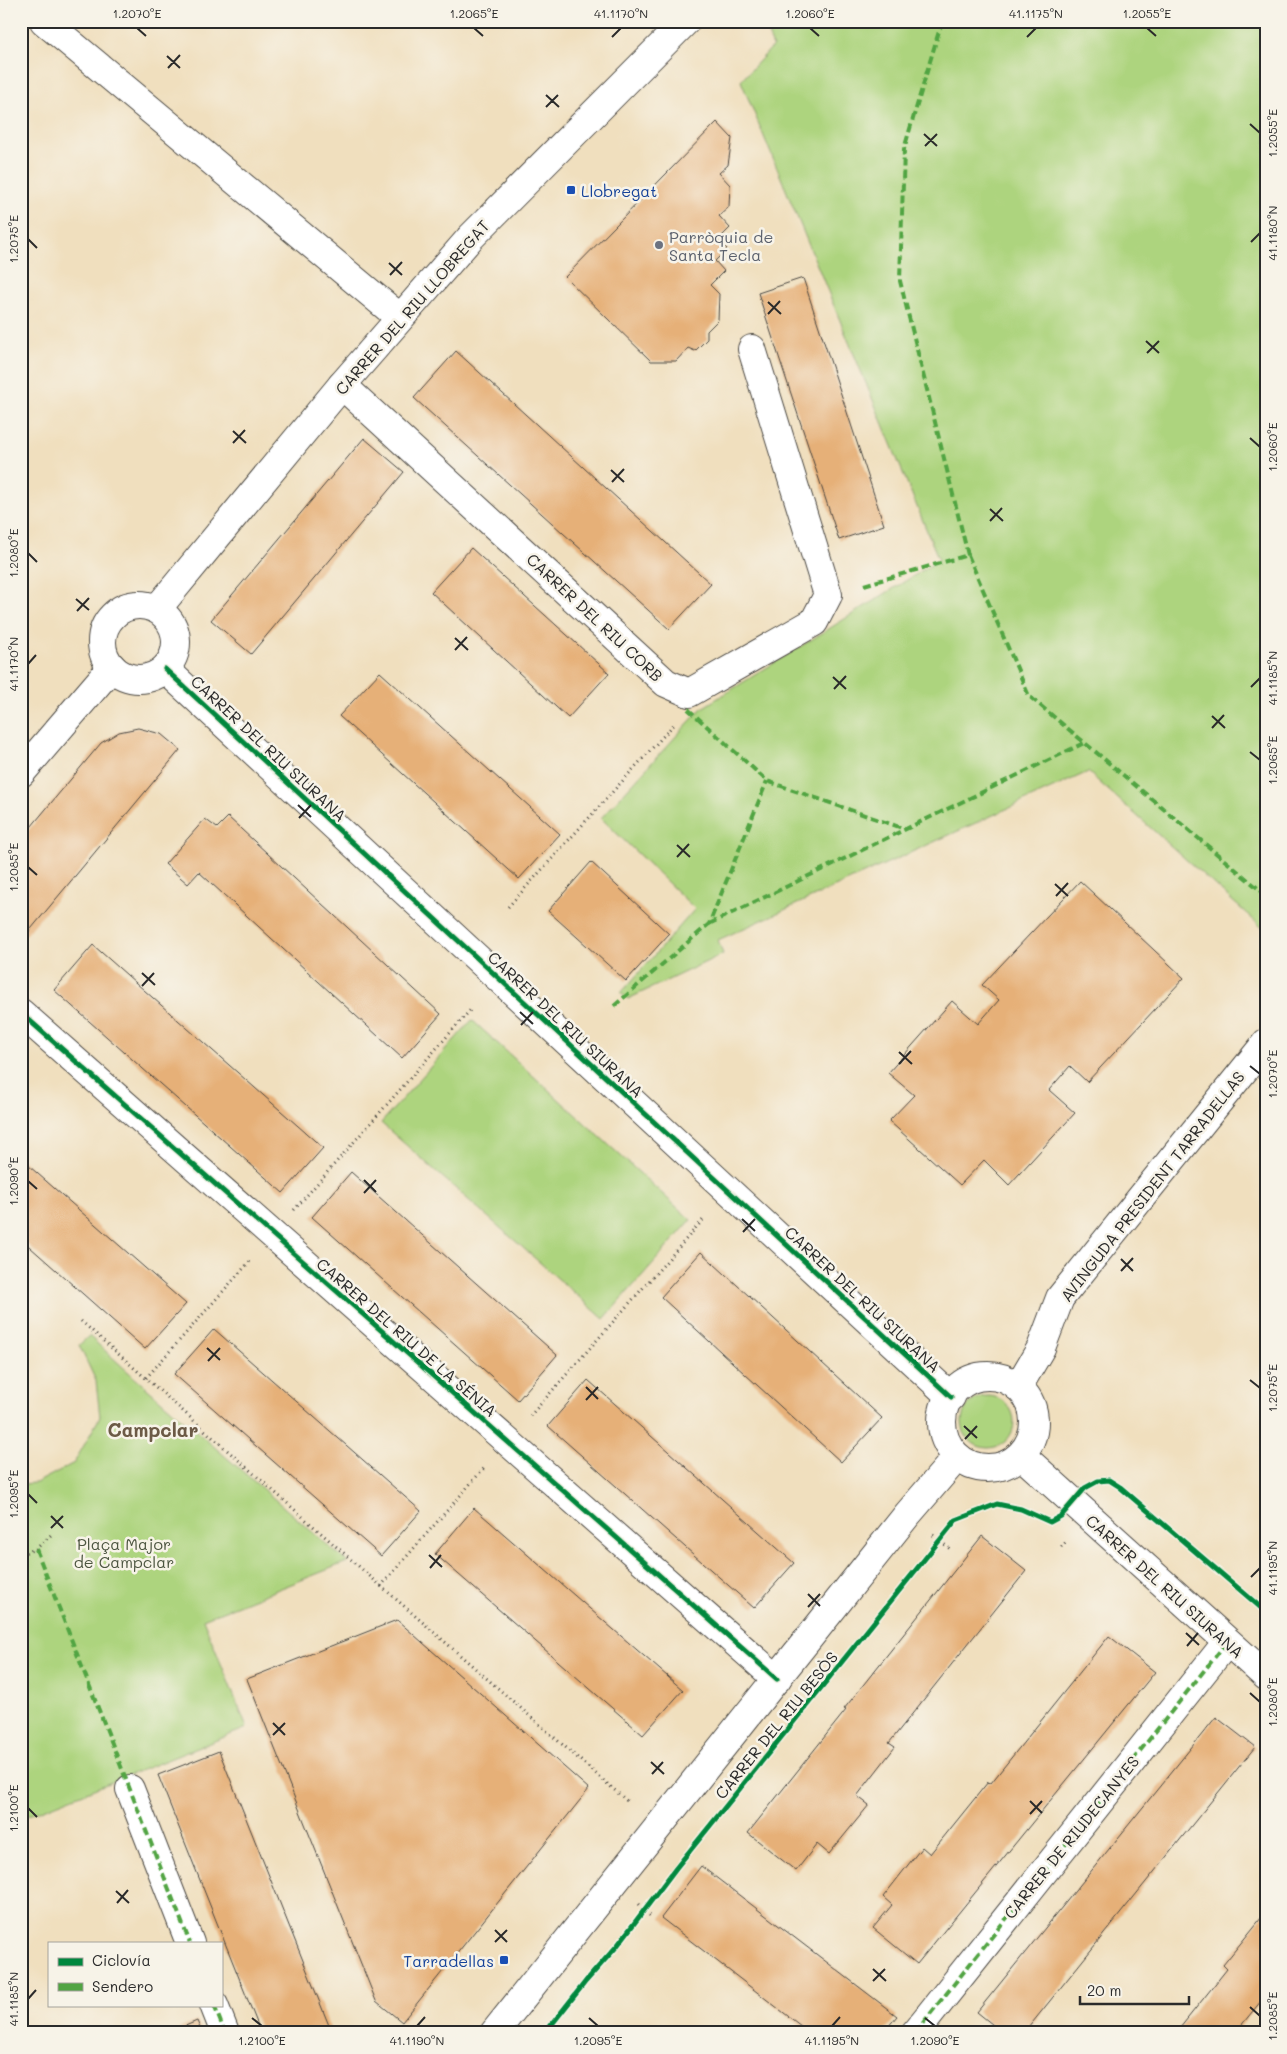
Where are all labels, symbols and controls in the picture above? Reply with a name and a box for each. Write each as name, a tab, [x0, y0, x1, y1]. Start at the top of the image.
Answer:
text: 1.2070°E	[113, 5, 161, 21]
text: 1.2065°E	[450, 5, 498, 21]
text: 41.1170°N	[594, 5, 648, 21]
text: 1.2060°E	[785, 5, 835, 21]
text: 41.1175°N	[1009, 5, 1063, 21]
text: 1.2055°E	[1123, 5, 1171, 21]
text: 1.2055°E	[1264, 109, 1280, 157]
place label: Llobregat	[581, 180, 657, 201]
marker: Llobregat	[565, 184, 577, 196]
text: 41.1180°N	[1264, 206, 1280, 260]
text: 1.2075°E	[5, 215, 21, 263]
street label: CARRER DEL RIU LLOBREGAT	[330, 215, 494, 399]
place label: Parròquia de Santa Tecla	[669, 226, 773, 265]
marker: Parròquia de Santa Tecla	[653, 239, 665, 251]
text: 1.2060°E	[1264, 422, 1280, 472]
text: 1.2080°E	[5, 528, 21, 578]
street label: CARRER DEL RIU CORB	[523, 548, 668, 686]
text: 41.1170°N	[5, 637, 21, 691]
text: 41.1185°N	[1264, 651, 1280, 705]
street label: CARRER DEL RIU SIURANA	[187, 670, 351, 826]
text: 1.2065°E	[1264, 736, 1280, 784]
text: 1.2085°E	[5, 843, 21, 891]
street label: CARRER DEL RIU SIURANA	[484, 946, 648, 1102]
text: 1.2070°E	[1264, 1050, 1280, 1098]
street label: AVINGUDA PRESIDENT TARRADELLAS	[1055, 1066, 1249, 1306]
text: 1.2090°E	[5, 1156, 21, 1206]
street label: CARRER DEL RIU SIURANA	[781, 1221, 945, 1377]
street label: CARRER DEL RIU DE LA SÉNIA	[312, 1253, 502, 1421]
text: 1.2075°E	[1264, 1364, 1280, 1412]
district label: Campclar	[108, 1417, 199, 1442]
text: 1.2095°E	[5, 1470, 21, 1518]
street label: CARRER DEL RIU SIURANA	[1082, 1510, 1248, 1662]
park label: Plaça Major de Campclar	[74, 1533, 174, 1572]
text: 41.1195°N	[1264, 1541, 1280, 1595]
street label: CARRER DEL RIU BESÒS	[710, 1647, 842, 1803]
text: 1.2080°E	[1264, 1677, 1280, 1727]
street label: CARRER DE RIUDECANYES	[999, 1751, 1143, 1923]
text: 1.2100°E	[5, 1784, 21, 1832]
legend	[48, 1942, 222, 2006]
text: Ciclovía	[92, 1950, 151, 1970]
place label: Tarradellas	[403, 1950, 494, 1971]
marker: Tarradellas	[498, 1954, 510, 1966]
text: 41.1185°N	[5, 1972, 21, 2026]
scale bar	[1080, 1974, 1188, 2006]
text: Sendero	[92, 1976, 153, 1996]
text: 20 m	[1087, 1980, 1121, 2000]
text: 1.2085°E	[1264, 1992, 1280, 2040]
text: 1.2100°E	[238, 2032, 286, 2048]
text: 41.1190°N	[390, 2032, 444, 2048]
text: 1.2095°E	[574, 2032, 622, 2048]
text: 41.1195°N	[805, 2032, 859, 2048]
text: 1.2090°E	[911, 2032, 960, 2048]

